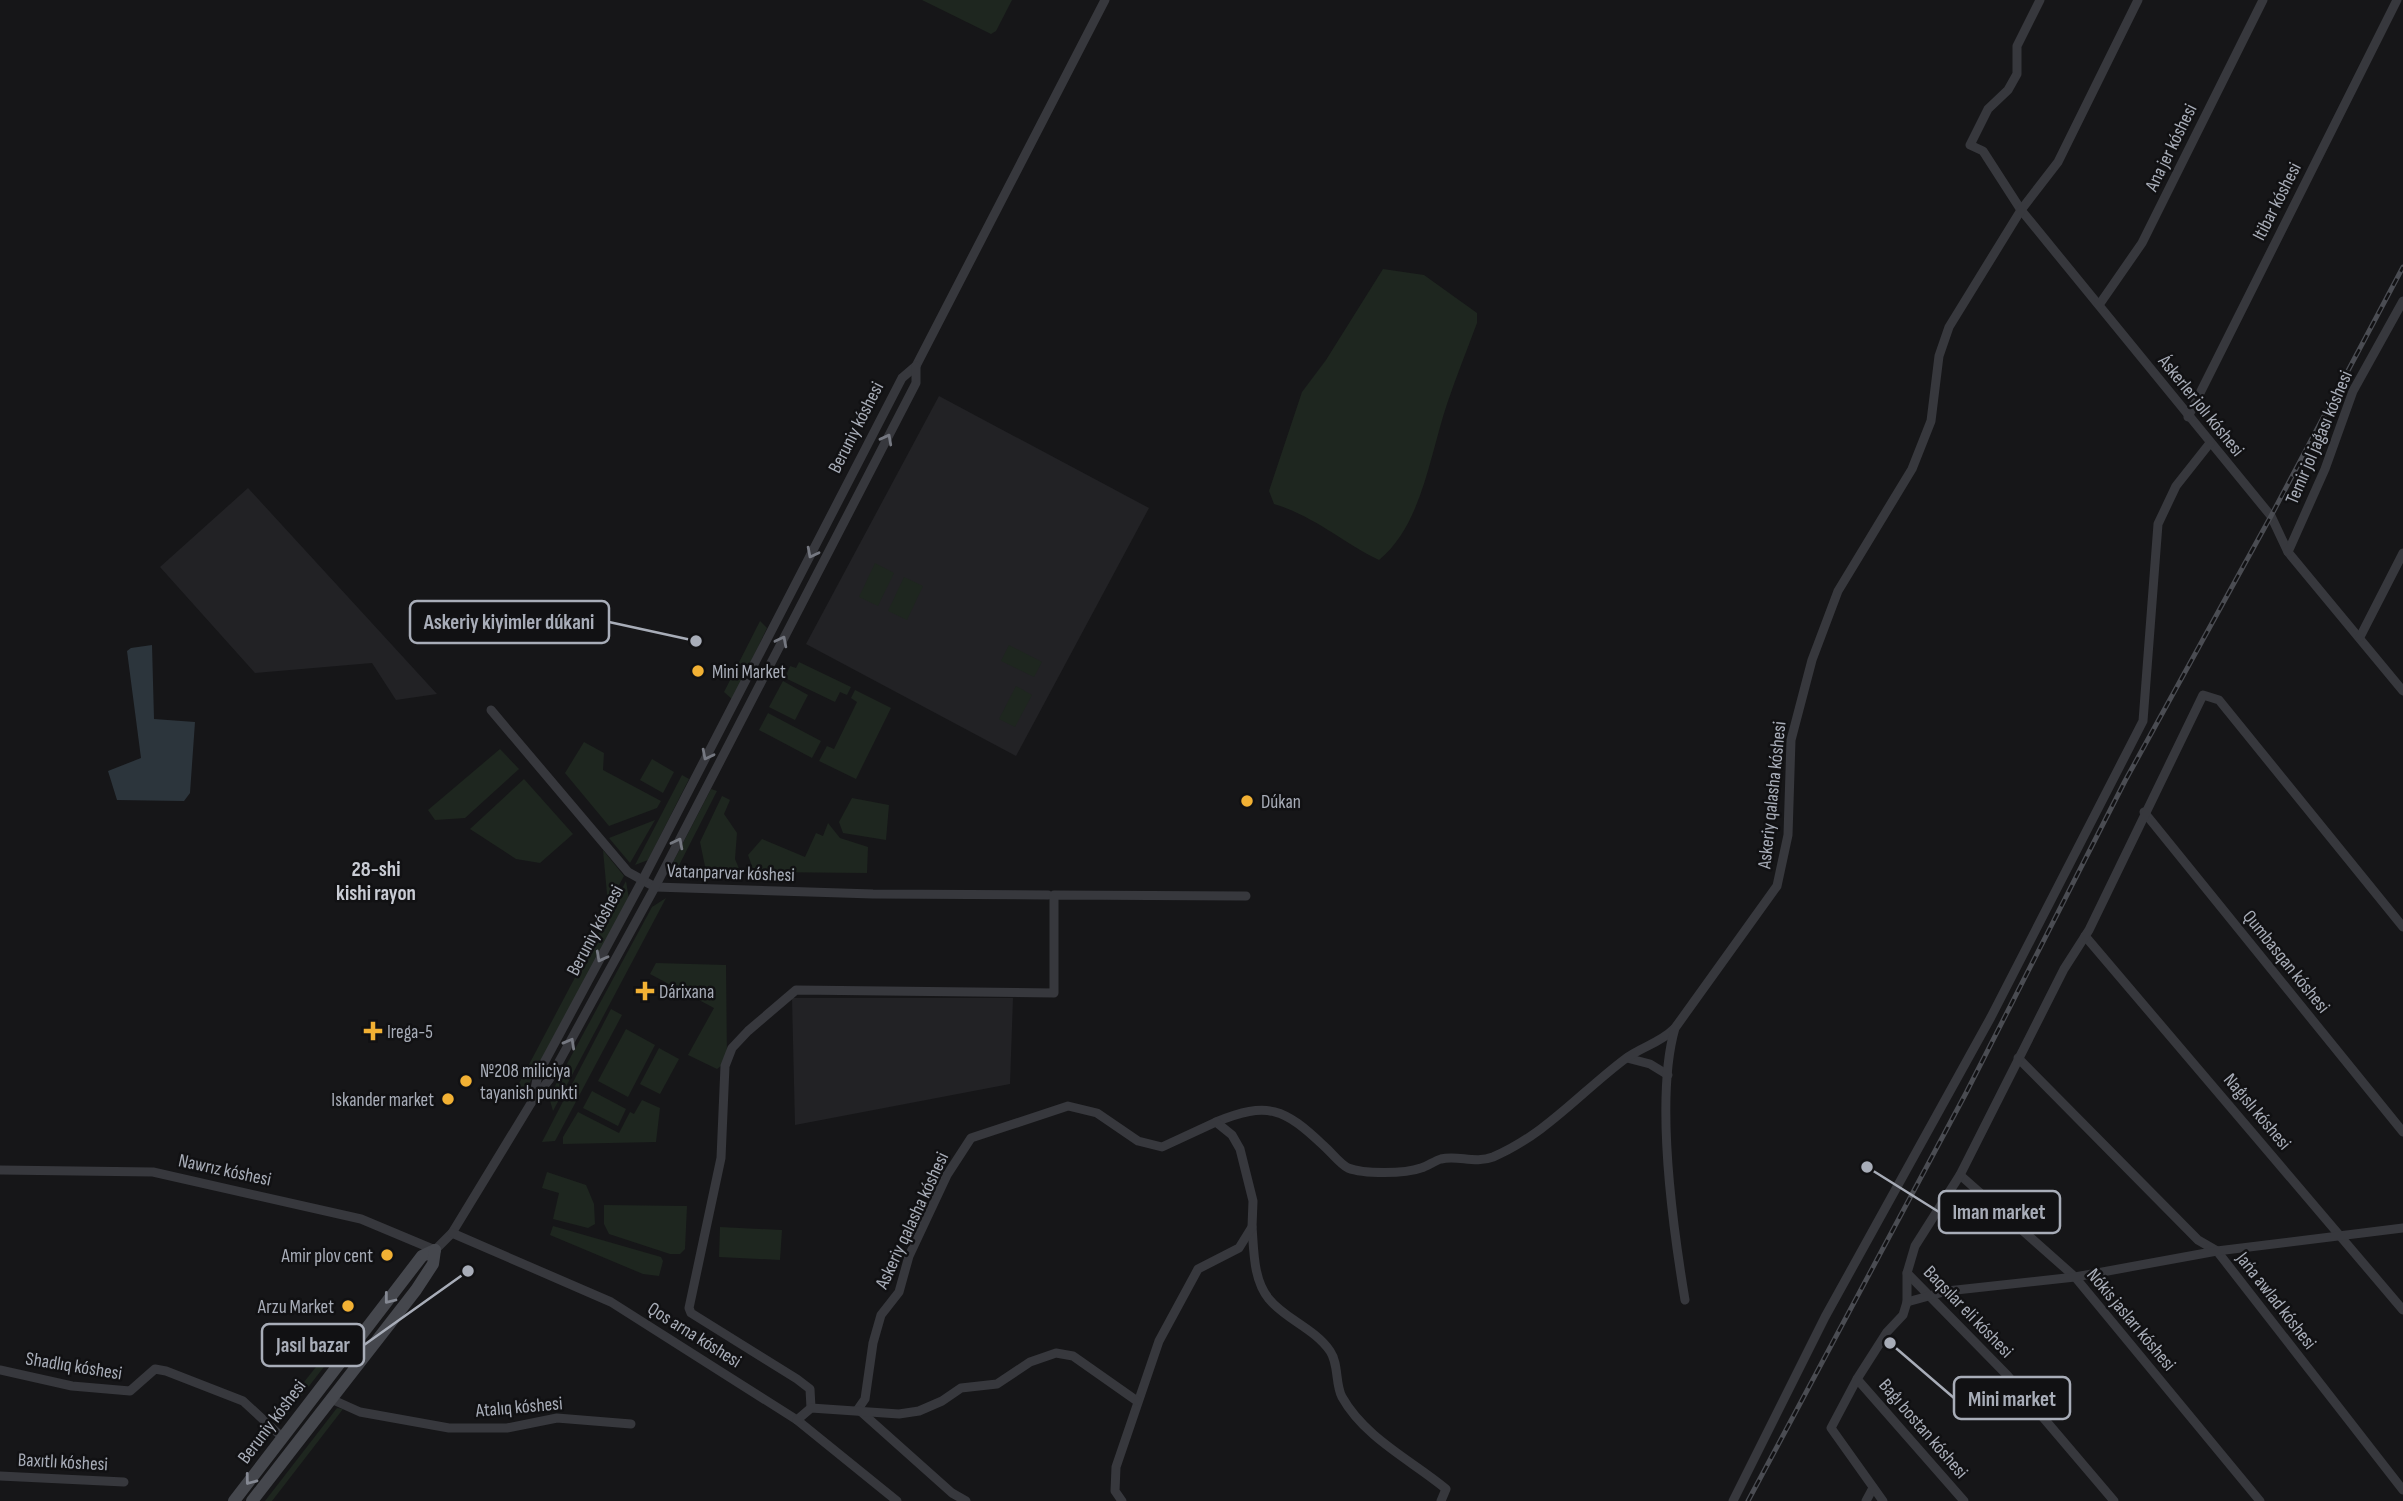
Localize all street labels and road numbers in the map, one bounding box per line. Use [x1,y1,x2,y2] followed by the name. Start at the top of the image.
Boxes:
[2140,100,2202,196] street label: Ana jer kóshesi
[2248,159,2307,245] street label: Itibar kóshesi
[2152,350,2249,461] street label: Áskerler jolı kóshesi
[2281,367,2358,508] street label: Temir jol jaǵası kóshesi
[824,378,889,477] street label: Beruniy kóshesi
[1753,720,1792,871] street label: Askeriy qalasha kóshesi
[667,860,795,887] street label: Vatanparvar kóshesi
[562,881,629,980] street label: Beruniy kóshesi
[2237,906,2334,1018] street label: Qumbasqan kóshesi
[2218,1069,2295,1155] street label: Naǵıslı kóshesi
[176,1149,273,1192] street label: Nawrız kóshesi
[870,1149,954,1294] street label: Askeriy qalasha kóshesi
[2230,1247,2321,1354] street label: Jańa awlad kóshesi
[1918,1261,2018,1363] street label: Baqsılar eli kóshesi
[2081,1264,2180,1376] street label: Nókis jasları kóshesi
[643,1297,745,1373] street label: Qos arna kóshesi
[24,1348,124,1385] street label: Shadlıq kóshesi
[1873,1374,1972,1484] street label: Baǵı bostan kóshesi
[233,1375,311,1468] street label: Beruniy kóshesi
[474,1392,563,1423] street label: Atalıq kóshesi
[17,1449,109,1476] street label: Baxıtlı kóshesi

